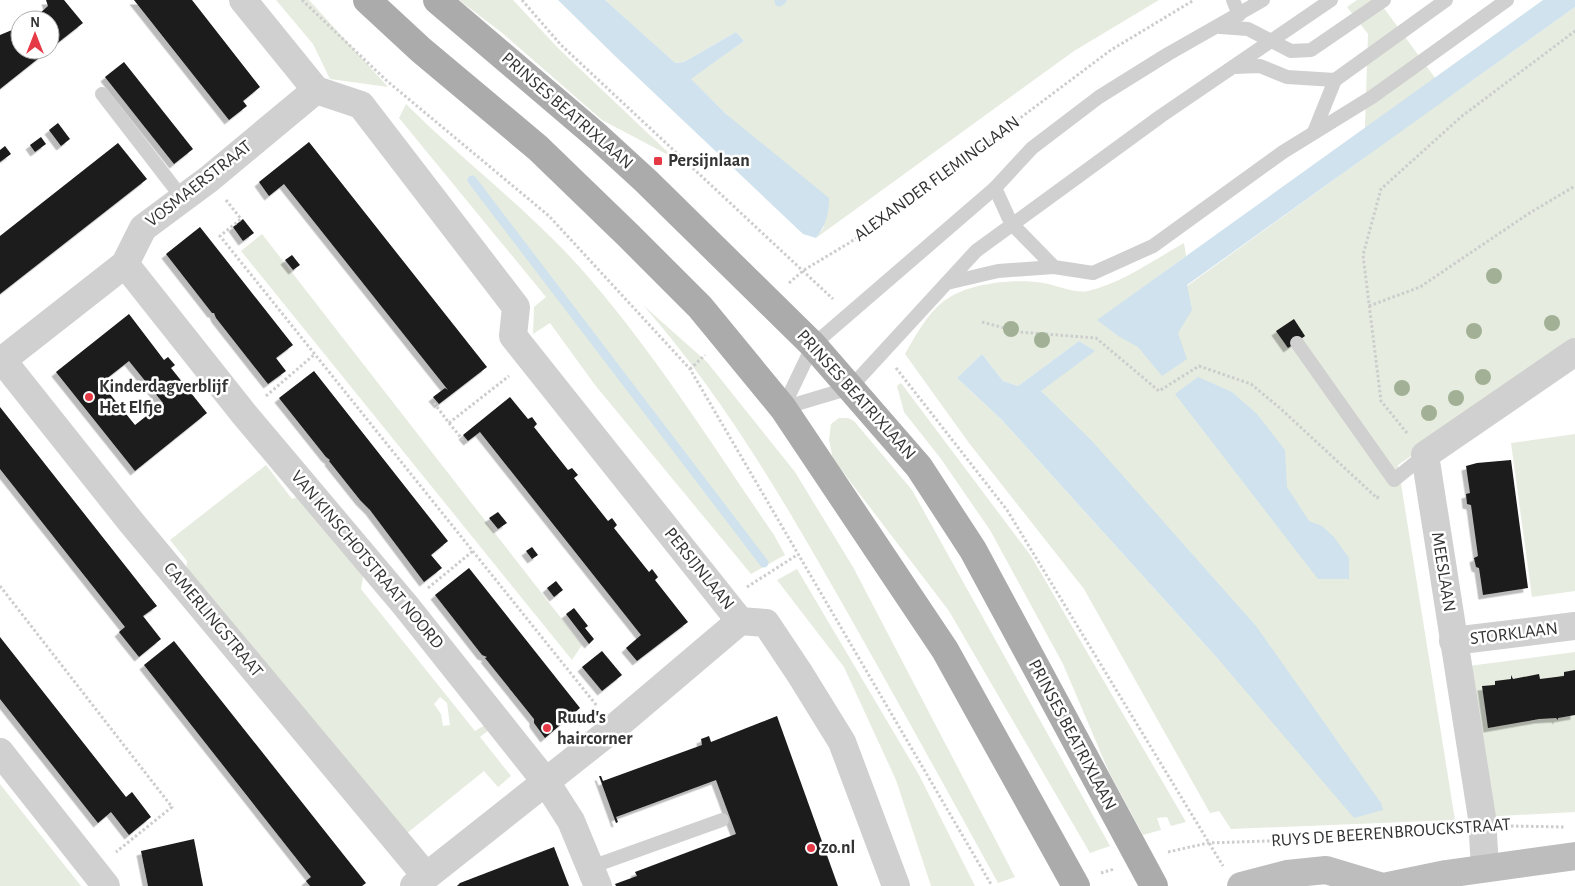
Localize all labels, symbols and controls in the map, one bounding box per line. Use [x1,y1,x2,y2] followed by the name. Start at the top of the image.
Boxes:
[10,10,60,60] north arrow
[30,16,40,30] text: N
[498,49,636,173] street label: PRINSES BEATRIXLAAN
[851,113,1023,245] street label: ALEXANDER FLEMINGLAAN
[143,137,255,231] street label: VOSMAERSTRAAT
[668,152,750,170] place label: Persijnlaan
[652,155,664,167] marker: Persijnlaan
[793,327,919,463] street label: PRINSES BEATRIXLAAN
[99,378,230,417] place label: Kinderdagverblijf Het Elfje
[83,391,95,403] marker: Kinderdagverblijf Het Elfje
[287,467,447,653] street label: VAN KINSCHOTSTRAAT NOORD
[661,525,737,613] street label: PERSIJNLAAN
[1428,531,1458,613] street label: MEESLAAN
[160,559,266,681] street label: CAMERLINGSTRAAT
[1469,620,1559,648] street label: STORKLAAN
[1025,657,1119,813] street label: PRINSES BEATRIXLAAN
[557,709,633,748] place label: Ruud's haircorner
[541,722,553,734] marker: Ruud's haircorner
[1271,816,1512,850] street label: RUYS DE BEERENBROUCKSTRAAT
[821,839,855,857] place label: zo.nl
[805,842,817,854] marker: zo.nl

